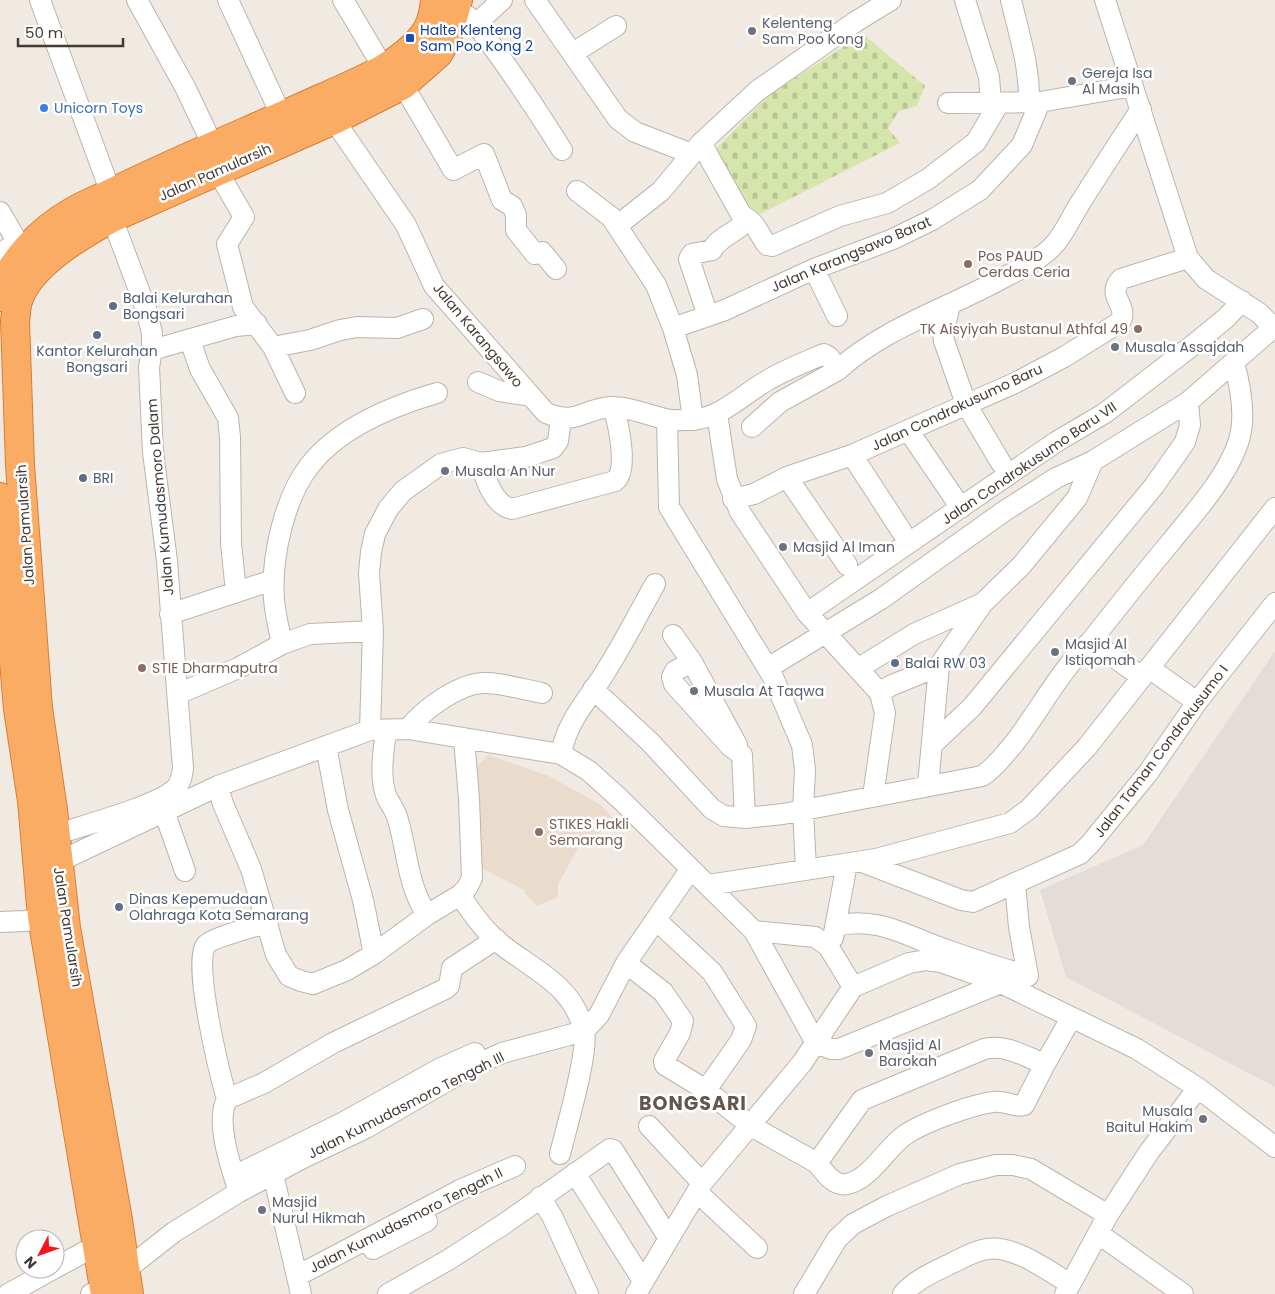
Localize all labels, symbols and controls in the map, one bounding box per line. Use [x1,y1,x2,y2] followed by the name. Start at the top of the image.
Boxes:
[762,13,863,49] place label: Kelenteng Sam Poo Kong
[18,15,122,47] scale bar
[420,20,533,56] place label: Halte Klenteng Sam Poo Kong 2
[25,22,63,43] text: 50 m
[746,25,758,37] marker: Kelenteng Sam Poo Kong
[404,32,416,44] marker: Halte Klenteng Sam Poo Kong 2
[1082,63,1152,99] place label: Gereja Isa Al Masih
[1066,75,1078,87] marker: Gereja Isa Al Masih
[54,98,143,118] place label: Unicorn Toys
[38,102,50,114] marker: Unicorn Toys
[156,138,274,206] street label: Jalan Pamularsih
[768,211,934,297] street label: Jalan Karangsawo Barat
[978,246,1070,282] place label: Pos PAUD Cerdas Ceria
[962,258,974,270] marker: Pos PAUD Cerdas Ceria
[428,279,528,392] street label: Jalan Karangsawo
[123,288,233,324] place label: Balai Kelurahan Bongsari
[107,300,119,312] marker: Balai Kelurahan Bongsari
[920,319,1128,339] place label: TK Aisyiyah Bustanul Athfal 49
[1132,323,1144,335] marker: TK Aisyiyah Bustanul Athfal 49
[91,329,103,341] marker: Kantor Kelurahan Bongsari
[1125,337,1244,357] place label: Musala Assajdah
[36,341,158,377] place label: Kantor Kelurahan Bongsari
[1109,341,1121,353] marker: Musala Assajdah
[868,358,1046,456] street label: Jalan Condrokusumo Baru
[938,397,1120,529] street label: Jalan Condrokusumo Baru VII
[141,398,179,596] street label: Jalan Kumudasmoro Dalam
[455,461,556,481] place label: Musala An Nur
[11,464,39,586] street label: Jalan Pamularsih
[439,465,451,477] marker: Musala An Nur
[93,468,114,488] place label: BRI
[77,472,89,484] marker: BRI
[793,537,895,557] place label: Masjid Al Iman
[777,541,789,553] marker: Masjid Al Iman
[1065,634,1136,670] place label: Masjid Al Istiqomah
[1049,646,1061,658] marker: Masjid Al Istiqomah
[905,653,986,673] place label: Balai RW 03
[889,657,901,669] marker: Balai RW 03
[152,658,278,678] place label: STIE Dharmaputra
[1089,661,1233,841] street label: Jalan Taman Condrokusumo I
[136,662,148,674] marker: STIE Dharmaputra
[704,681,824,701] place label: Musala At Taqwa
[688,685,700,697] marker: Musala At Taqwa
[549,814,629,850] place label: STIKES Hakli Semarang
[533,826,545,838] marker: STIKES Hakli Semarang
[49,866,87,988] street label: Jalan Pamularsih
[129,889,309,925] place label: Dinas Kepemudaan Olahraga Kota Semarang
[113,901,125,913] marker: Dinas Kepemudaan Olahraga Kota Semarang
[879,1035,941,1071] place label: Masjid Al Barokah
[304,1047,508,1163] street label: Jalan Kumudasmoro Tengah III
[863,1047,875,1059] marker: Masjid Al Barokah
[639,1090,747,1117] district label: BONGSARI
[1106,1101,1193,1137] place label: Musala Baitul Hakim
[1197,1113,1209,1125] marker: Musala Baitul Hakim
[306,1162,506,1278] street label: Jalan Kumudasmoro Tengah II
[272,1192,365,1228] place label: Masjid Nurul Hikmah
[256,1204,268,1216] marker: Masjid Nurul Hikmah
[15,1229,65,1279] north arrow
[19,1252,41,1273] text: N

